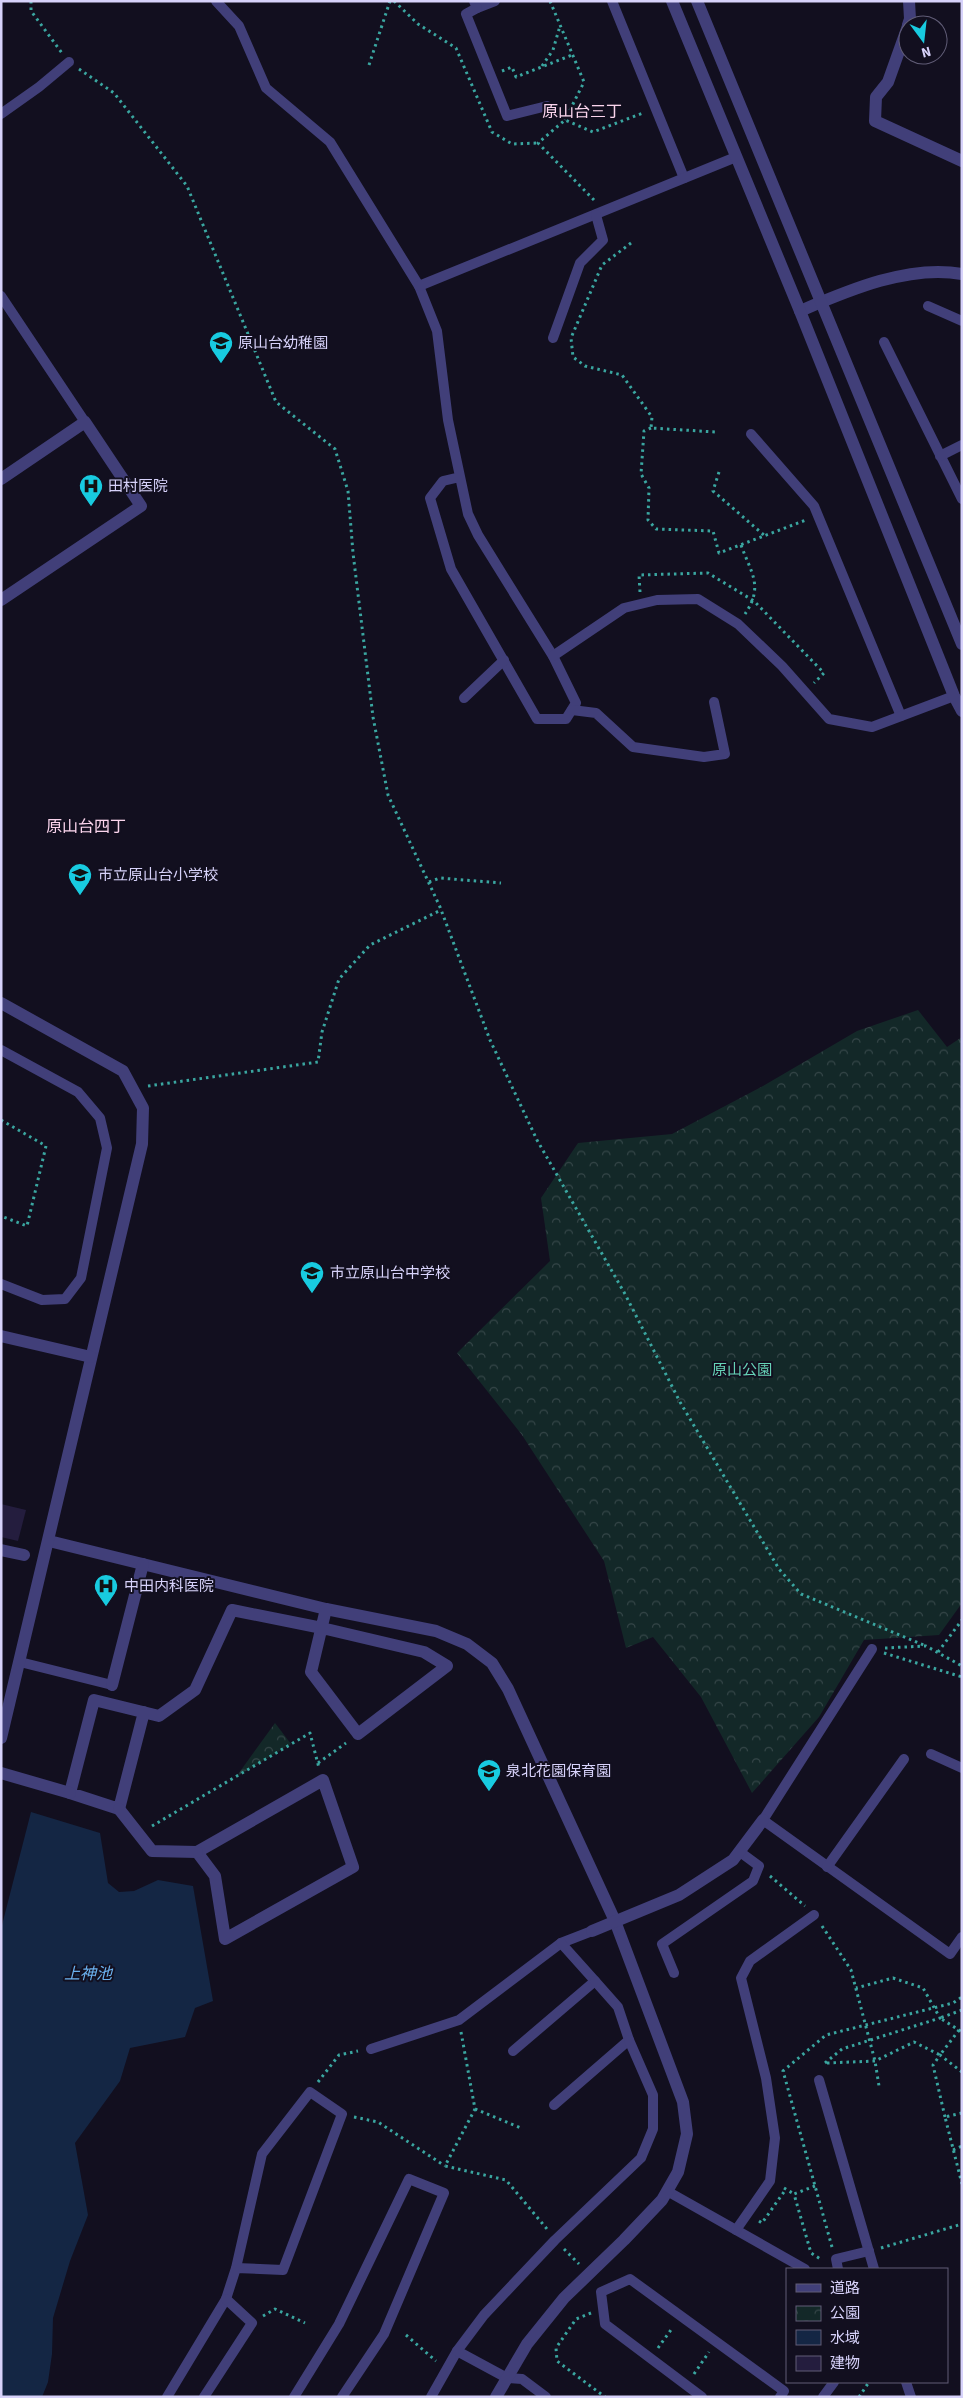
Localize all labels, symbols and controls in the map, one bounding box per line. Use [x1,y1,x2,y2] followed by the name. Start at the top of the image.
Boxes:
[898,15,948,65] north arrow
[919,41,933,62] text: N
[542,101,622,123] district label: 原山台三丁
[208,330,234,364] school or university icon: 原山台幼稚園
[238,333,328,354] place label: 原山台幼稚園
[78,473,104,507] hospital icon: 田村医院
[108,476,168,497] place label: 田村医院
[46,816,126,838] district label: 原山台四丁
[67,862,93,896] school or university icon: 市立原山台小学校
[98,865,218,886] place label: 市立原山台小学校
[299,1260,325,1294] school or university icon: 市立原山台中学校
[330,1263,450,1284] place label: 市立原山台中学校
[712,1360,772,1381] park label: 原山公園
[93,1573,119,1607] hospital icon: 中田内科医院
[124,1576,214,1597] place label: 中田内科医院
[476,1758,502,1792] school or university icon: 泉北花園保育園
[506,1761,611,1782] place label: 泉北花園保育園
[64,1963,114,1985] water label: 上神池
[786,2268,948,2383] legend
[830,2278,860,2299] text: 道路
[830,2303,860,2324] text: 公園
[830,2328,860,2349] text: 水域
[830,2353,860,2374] text: 建物

